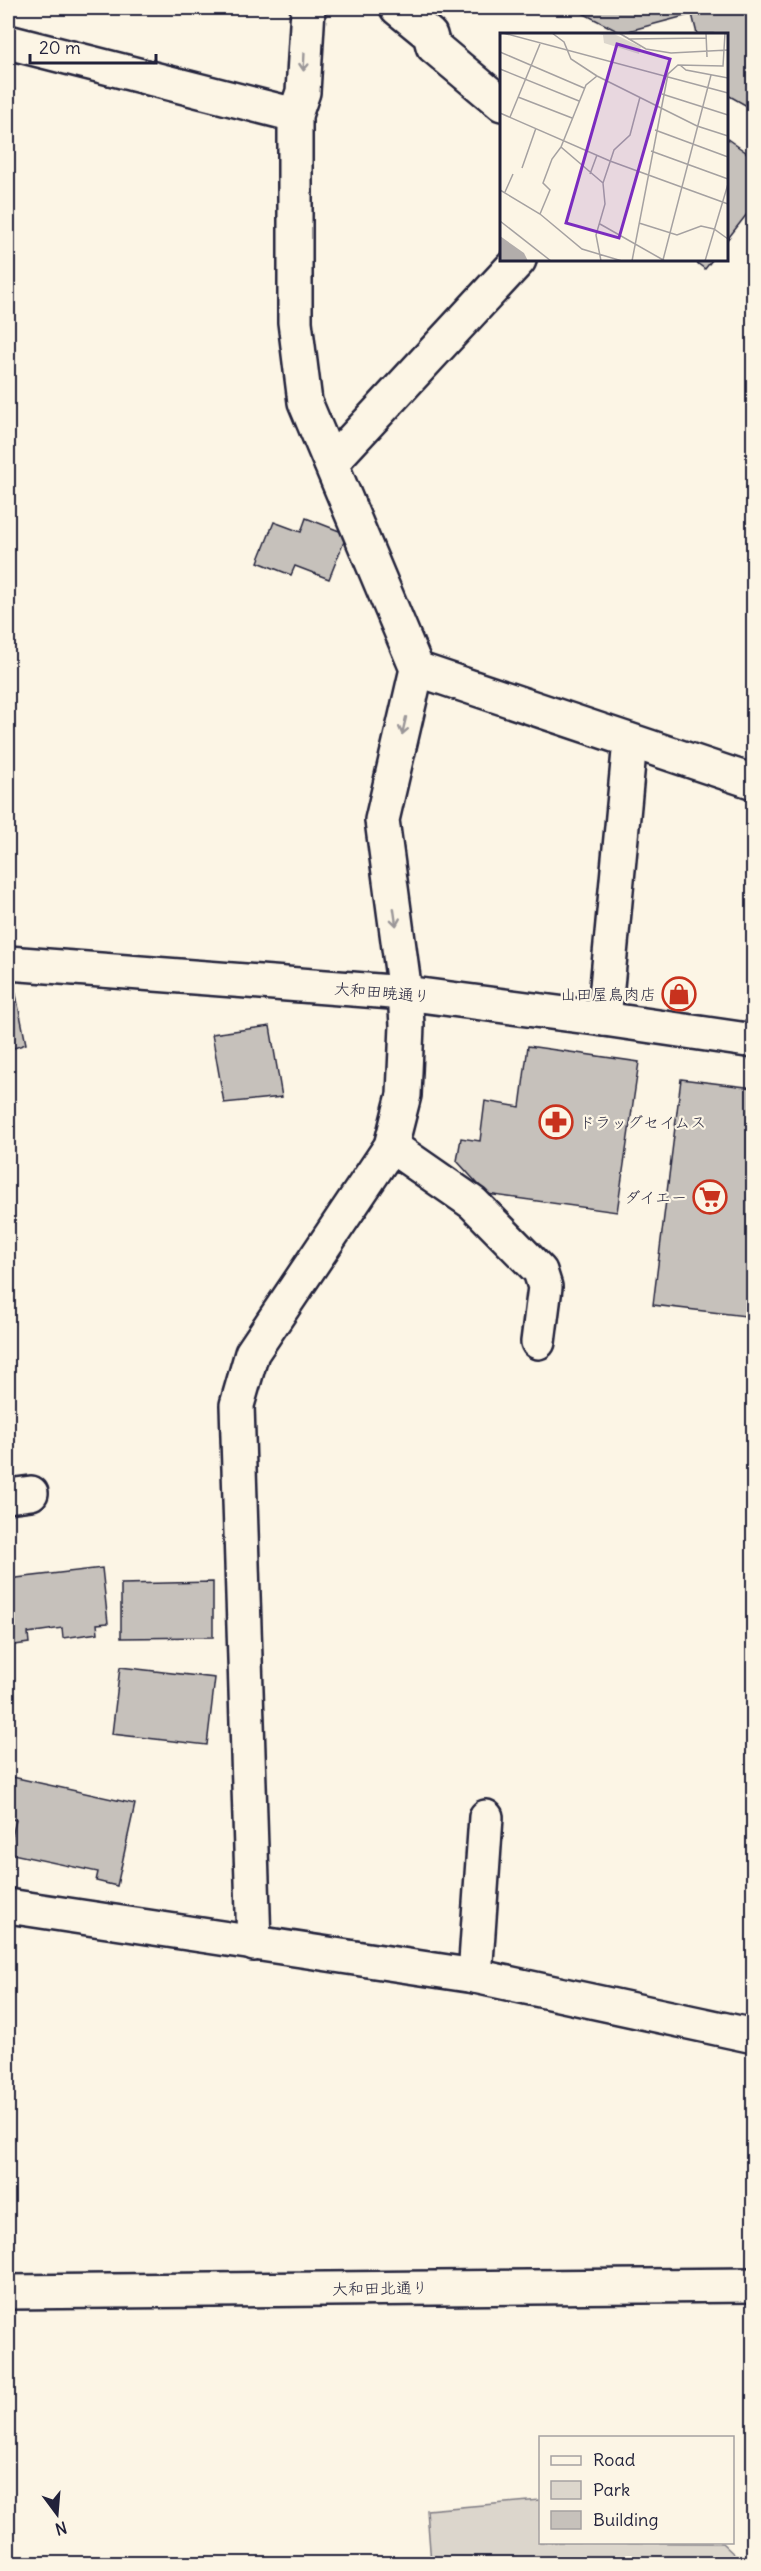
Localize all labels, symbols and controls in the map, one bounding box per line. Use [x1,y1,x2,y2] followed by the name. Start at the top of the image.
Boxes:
[30,27,156,65] scale bar
[500,33,728,261] inset map
[39,36,81,59] text: 20 m
[299,51,310,71] one-way arrow
[398,715,409,735] one-way arrow
[390,907,401,927] one-way arrow
[661,976,697,1012] shop icon: 山田屋鳥肉店
[333,978,431,1006] street label: 大和田暁通り
[560,984,656,1004] place label: 山田屋鳥肉店
[538,1104,574,1140] pharmacy icon: ドラッグセイムス
[579,1112,706,1132] place label: ドラッグセイムス
[692,1179,728,1215] supermarket icon: ダイエー
[625,1187,687,1207] place label: ダイエー
[332,2277,428,2299] street label: 大和田北通り
[539,2436,734,2544] legend
[593,2448,636,2471] text: Road
[593,2478,630,2501] text: Park
[27,2484,87,2544] north arrow
[593,2508,658,2531] text: Building
[53,2517,69,2540] text: N

